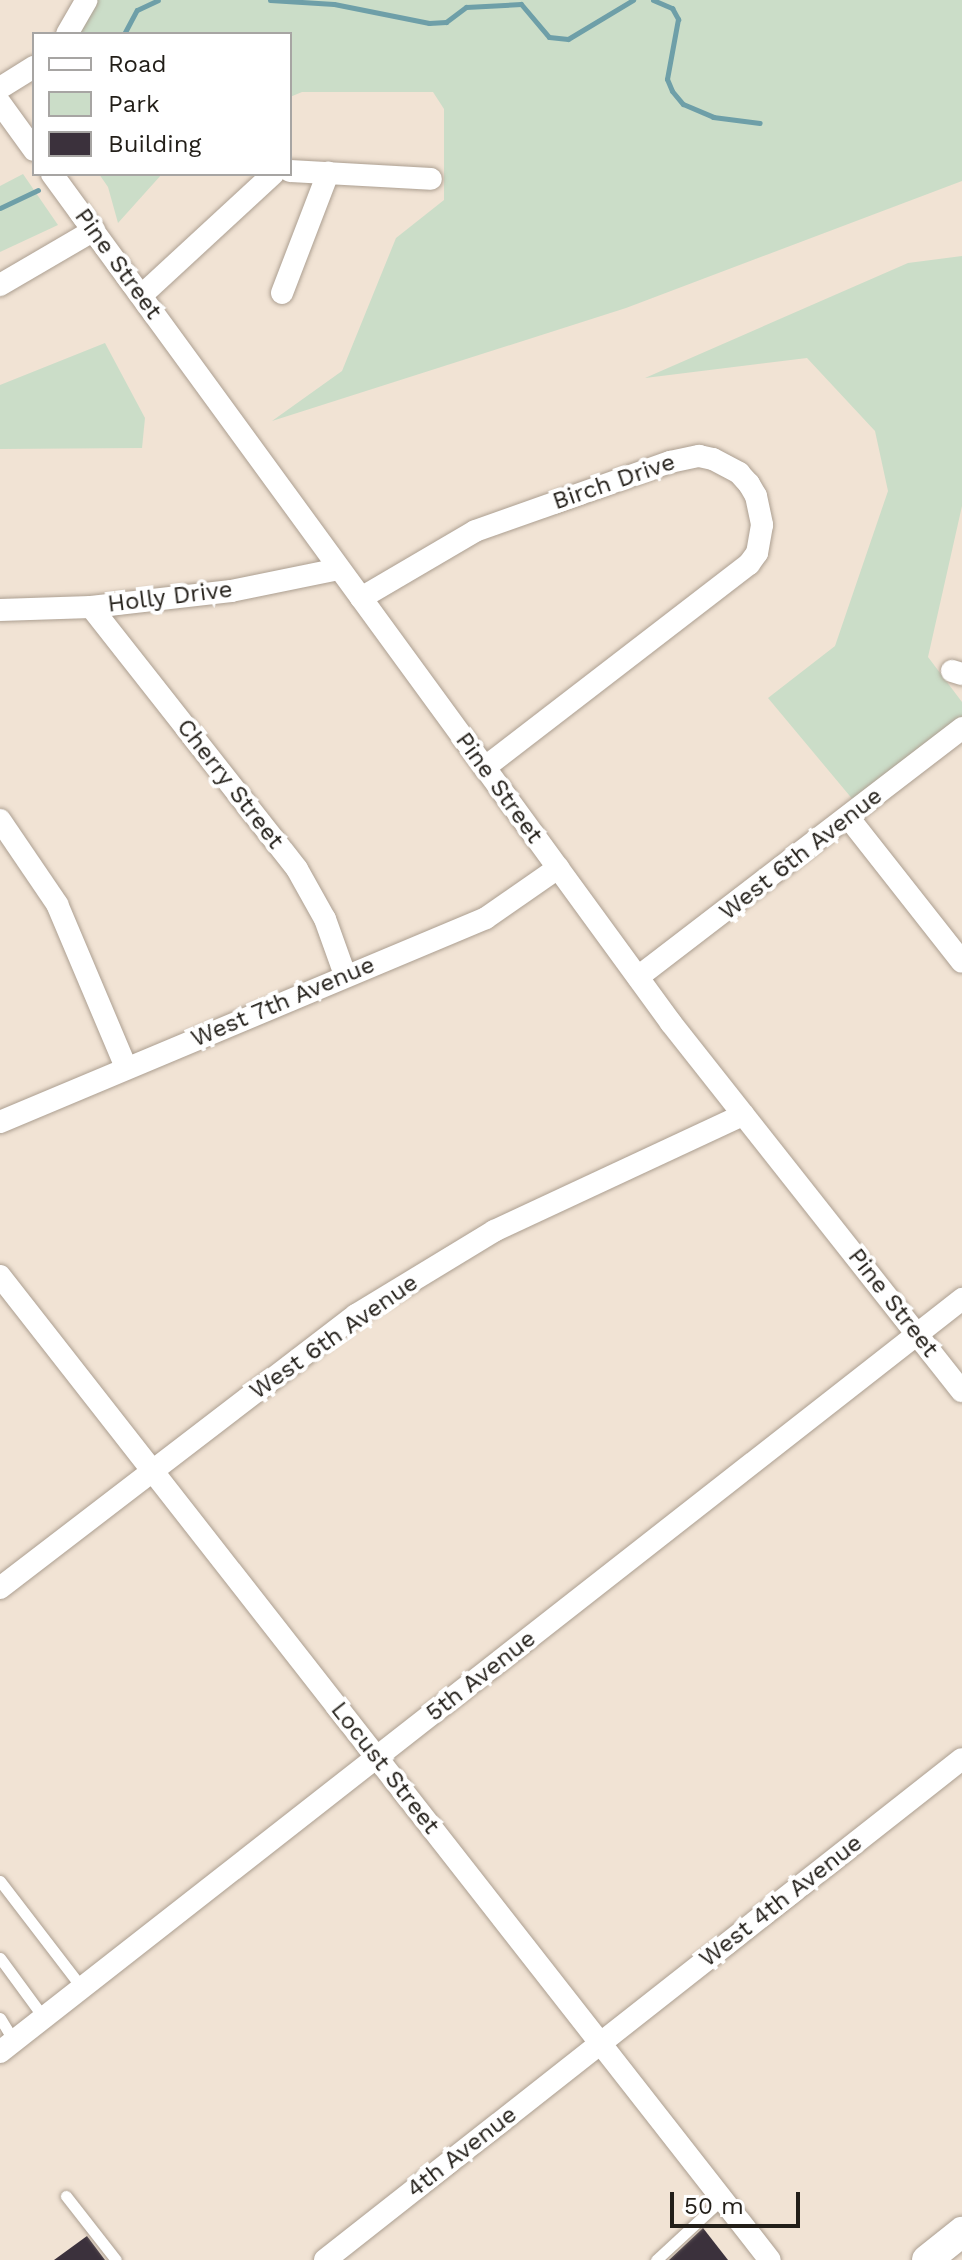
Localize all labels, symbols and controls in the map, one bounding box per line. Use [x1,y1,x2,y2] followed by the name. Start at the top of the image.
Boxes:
[32,32,292,176] legend
[108,50,167,78] text: Road
[108,90,160,118] text: Park
[108,130,201,158] text: Building
[68,203,168,325] street label: Pine Street
[549,448,679,516] street label: Birch Drive
[106,575,234,619] street label: Holly Drive
[170,713,290,855] street label: Cherry Street
[449,727,549,849] street label: Pine Street
[714,781,888,927] street label: West 6th Avenue
[186,950,380,1054] street label: West 7th Avenue
[842,1243,944,1363] street label: Pine Street
[244,1268,424,1406] street label: West 6th Avenue
[420,1624,542,1728] street label: 5th Avenue
[324,1696,446,1840] street label: Locust Street
[693,1828,869,1974] street label: West 4th Avenue
[401,2100,523,2204] street label: 4th Avenue
[674,2176,804,2226] scale bar
[684,2192,744,2220] text: 50 m

